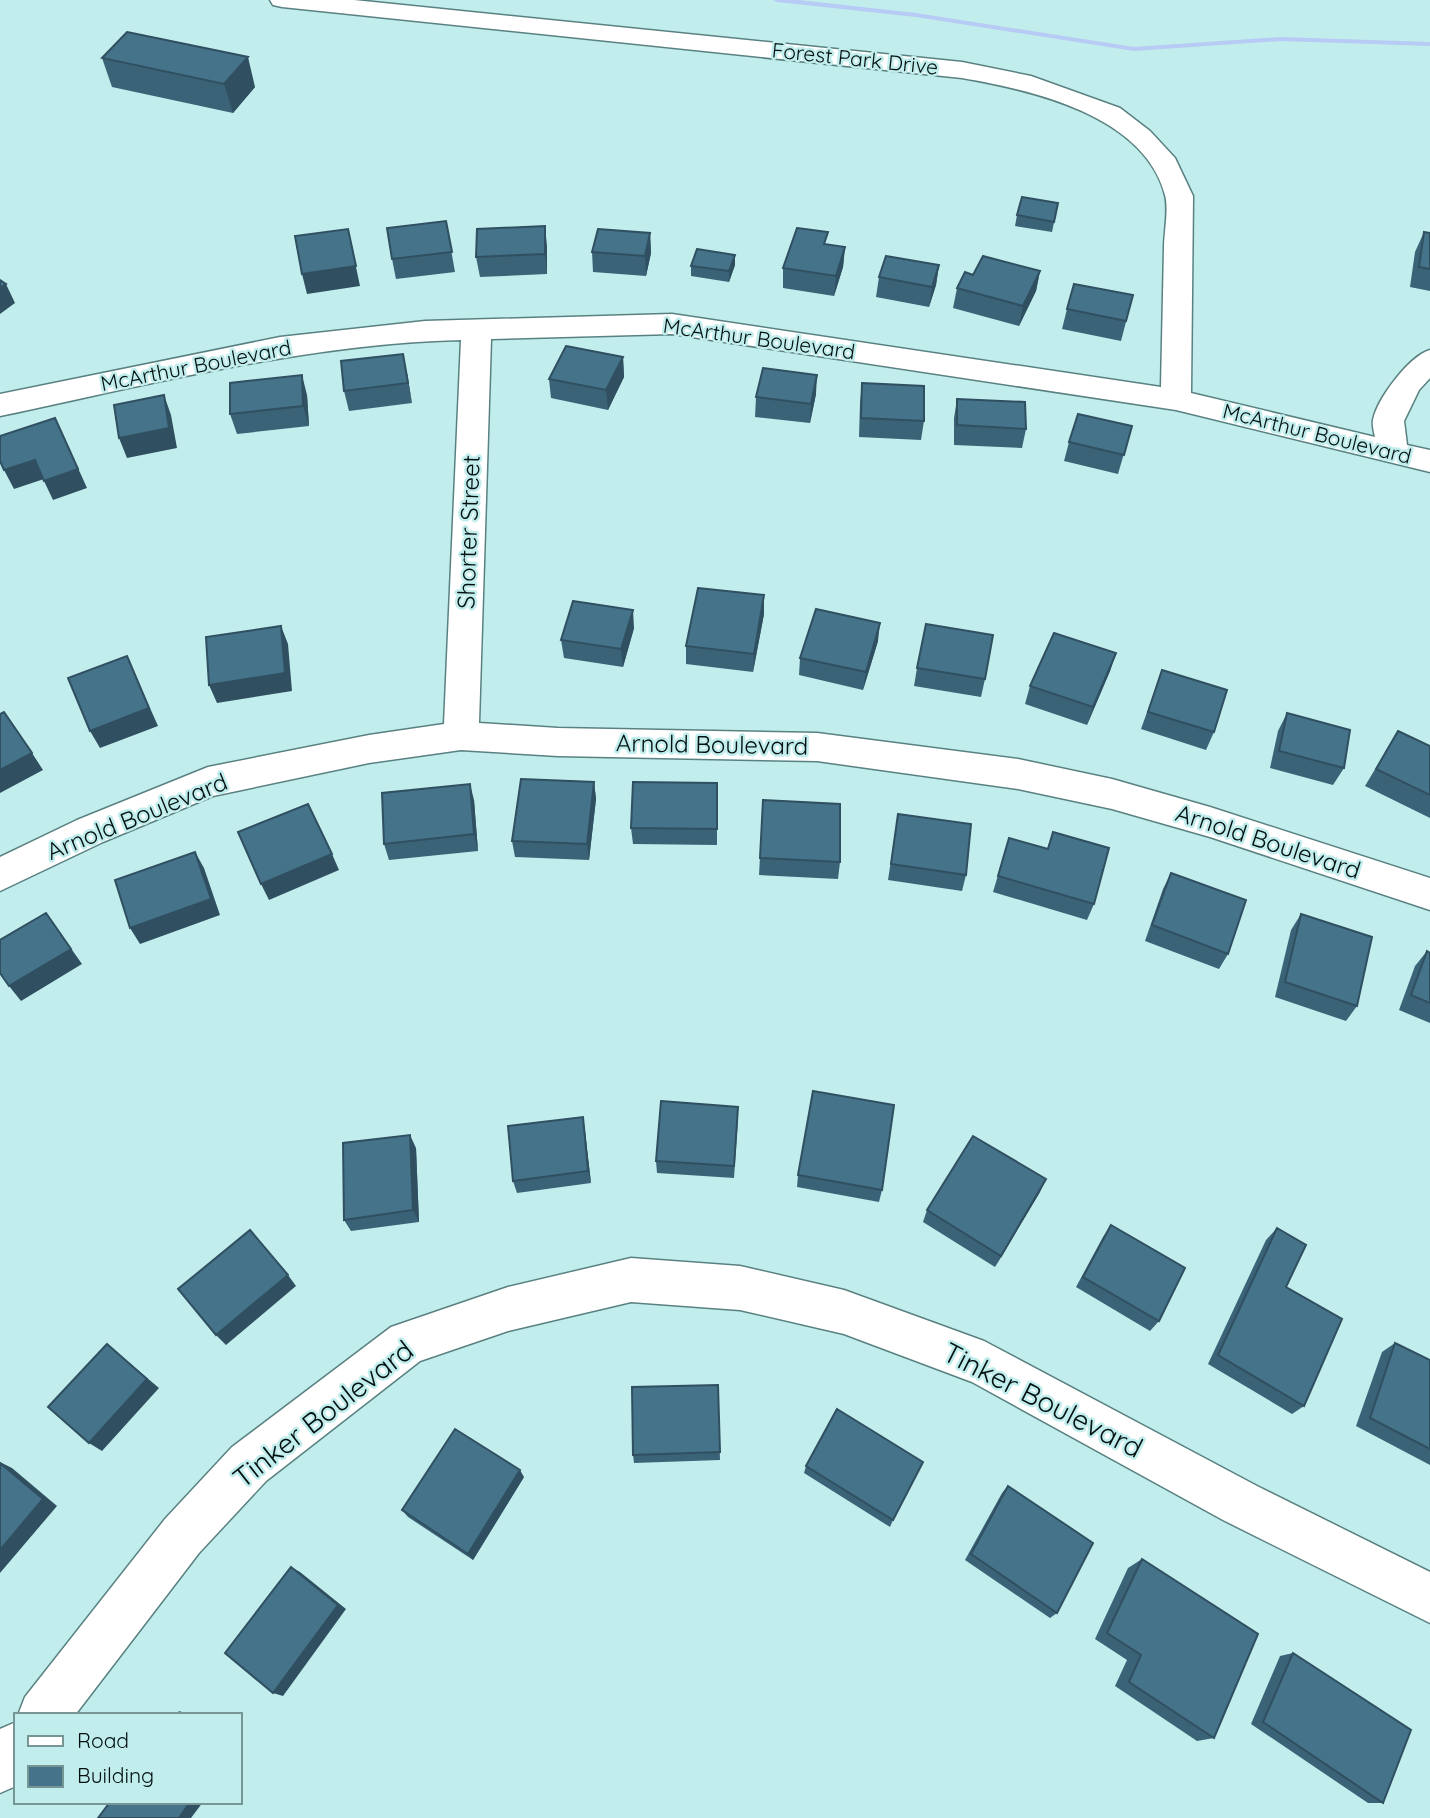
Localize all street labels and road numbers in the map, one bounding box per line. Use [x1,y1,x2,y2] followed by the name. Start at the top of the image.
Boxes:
[771,36,940,80] street label: Forest Park Drive
[661,312,857,364] street label: McArthur Boulevard
[98,334,293,396] street label: McArthur Boulevard
[1220,397,1414,469] street label: McArthur Boulevard
[450,455,486,609] street label: Shorter Street
[616,727,808,761] street label: Arnold Boulevard
[42,766,231,866] street label: Arnold Boulevard
[1172,797,1364,885] street label: Arnold Boulevard
[225,1332,420,1495] street label: Tinker Boulevard
[938,1334,1149,1465] street label: Tinker Boulevard

